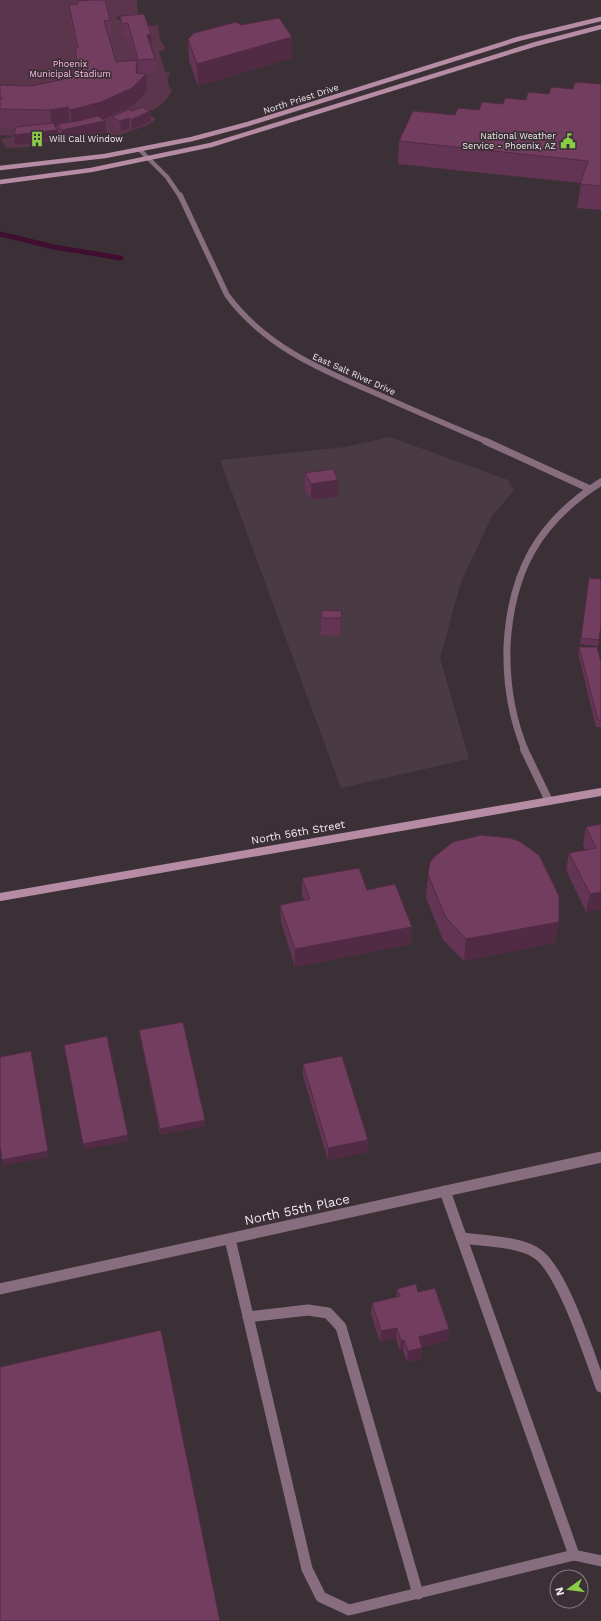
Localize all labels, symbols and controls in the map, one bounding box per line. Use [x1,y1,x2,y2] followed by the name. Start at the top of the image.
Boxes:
[29,59,111,79] park label: Phoenix Municipal Stadium
[262,82,340,116] street label: North Priest Drive
[28,130,46,148] building icon: Will Call Window
[462,131,556,151] place label: National Weather Service - Phoenix, AZ
[559,132,577,150] public building icon: National Weather Service - Phoenix, AZ
[49,134,123,144] place label: Will Call Window
[311,351,397,397] street label: East Salt River Drive
[250,818,347,847] street label: North 56th Street
[243,1191,351,1228] street label: North 55th Place
[549,1569,589,1609] north arrow
[552,1586,567,1597] text: N

